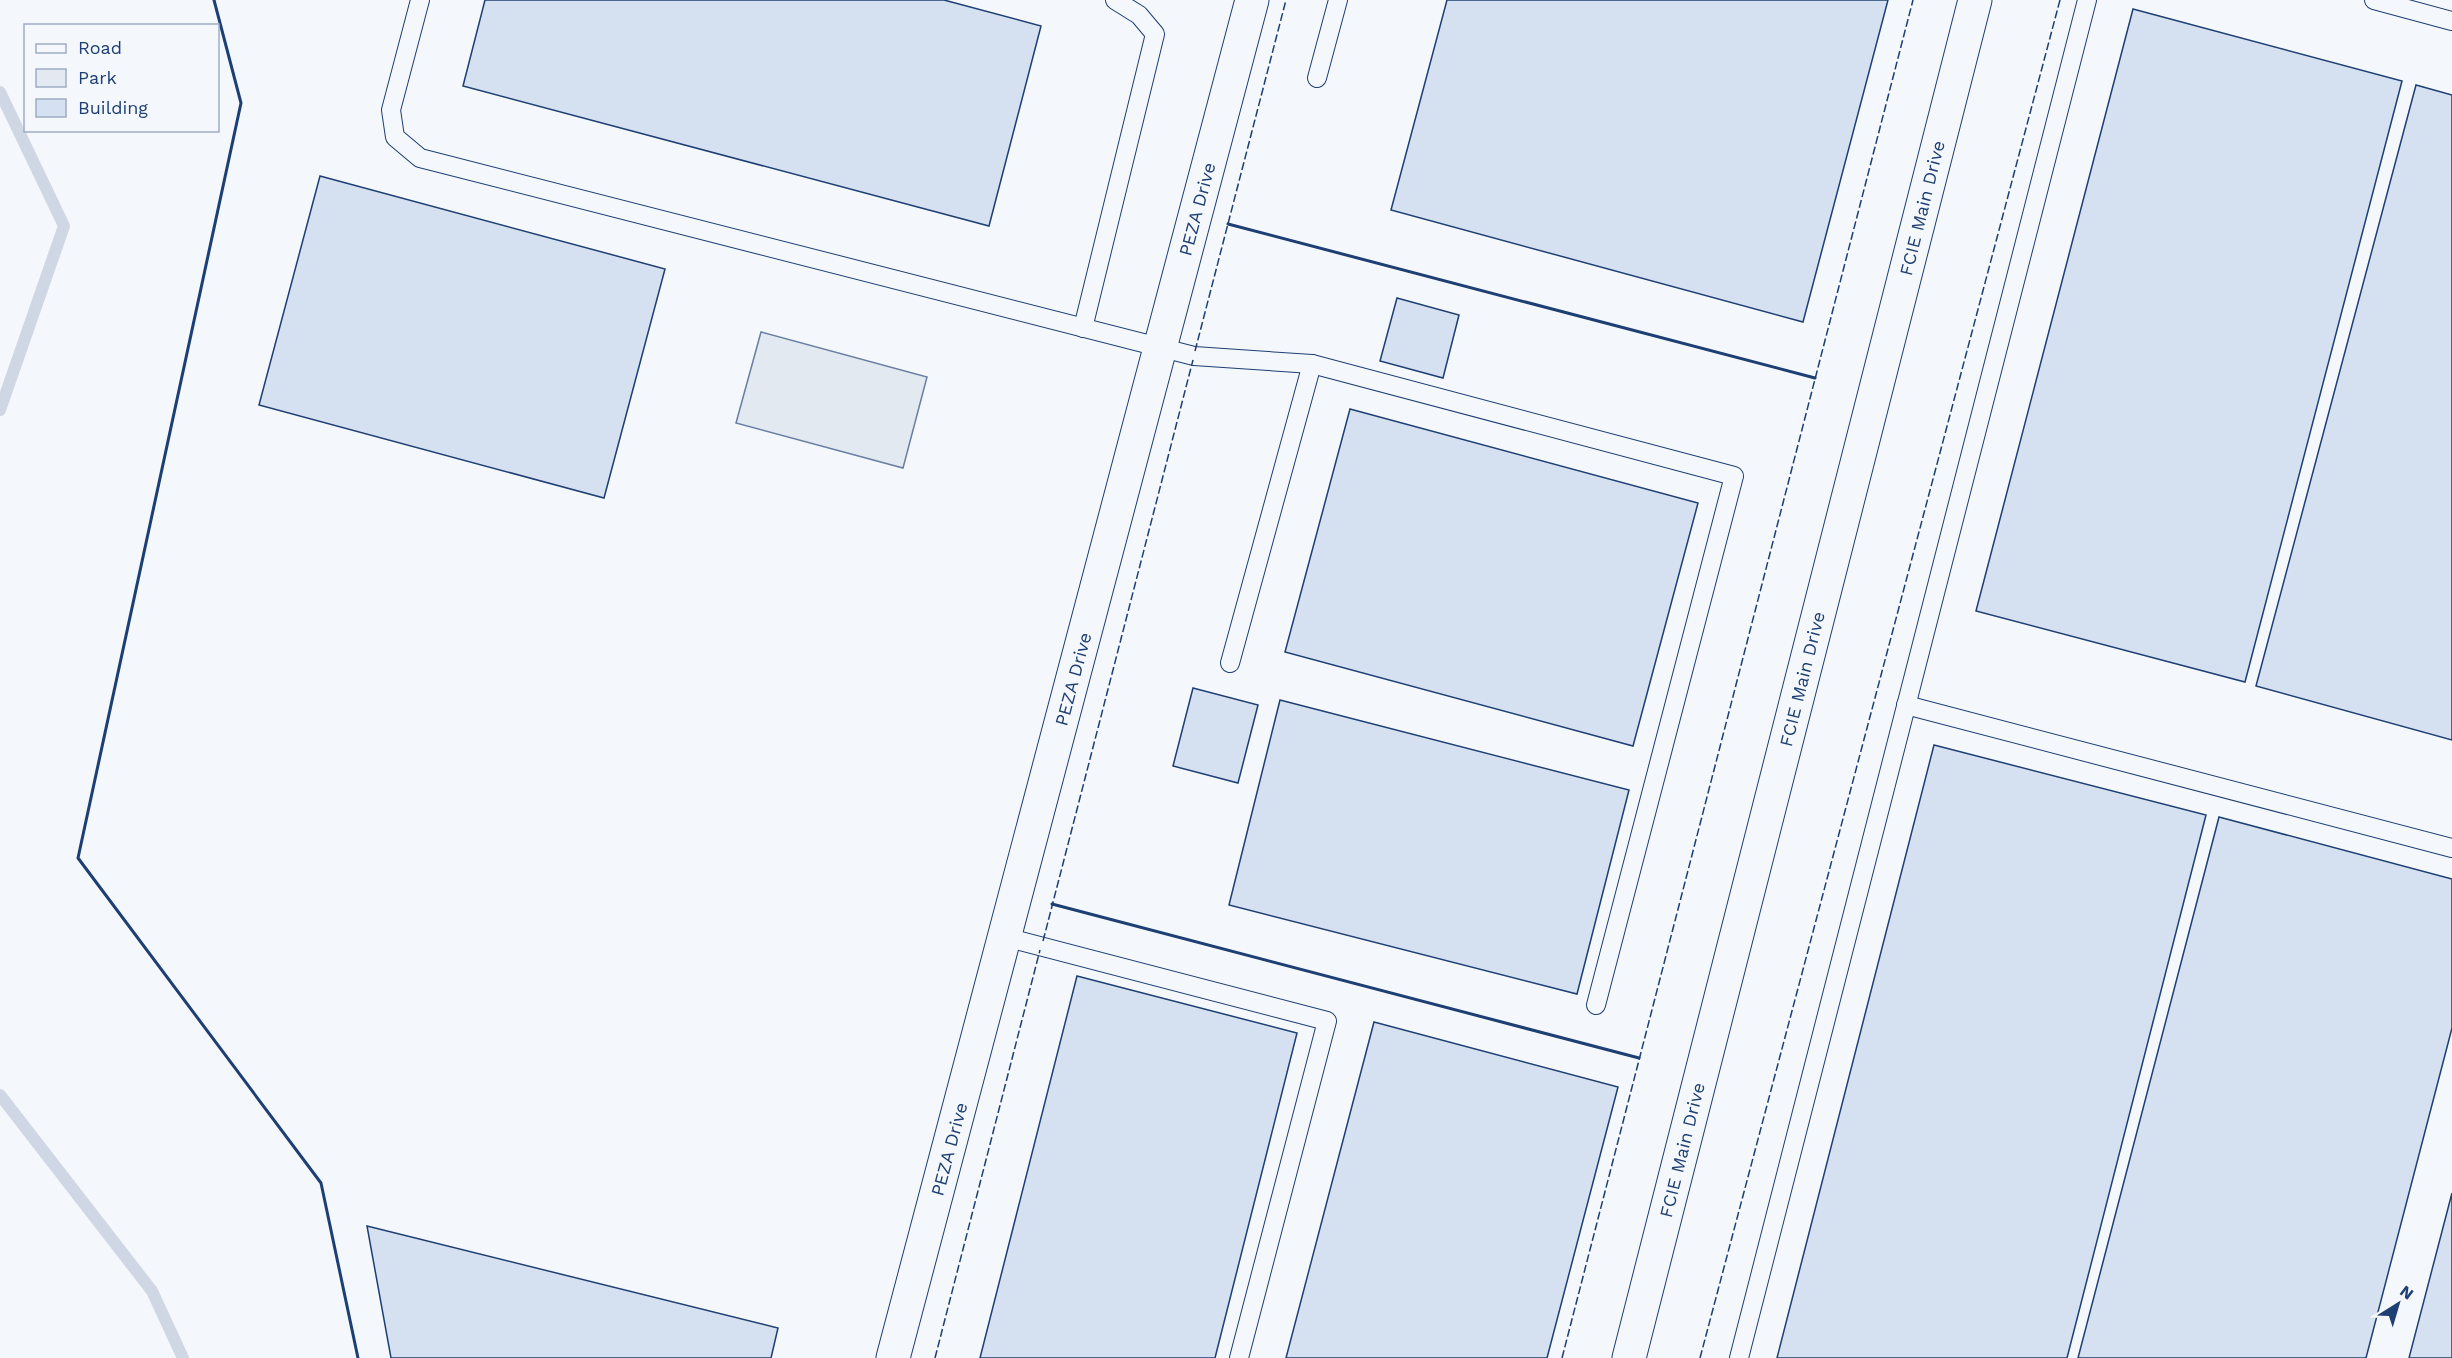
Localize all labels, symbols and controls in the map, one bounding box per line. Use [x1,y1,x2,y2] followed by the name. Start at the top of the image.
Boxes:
[24,24,219,132] legend
[78,37,122,58] text: Road
[78,67,117,88] text: Park
[78,97,148,118] text: Building
[1895,138,1949,278] street label: FCIE Main Drive
[1174,160,1220,258] street label: PEZA Drive
[1775,609,1829,749] street label: FCIE Main Drive
[1050,630,1096,728] street label: PEZA Drive
[1655,1080,1709,1220] street label: FCIE Main Drive
[926,1100,972,1198] street label: PEZA Drive
[2368,1274,2428,1334] north arrow
[2396,1281,2417,1304] text: N

